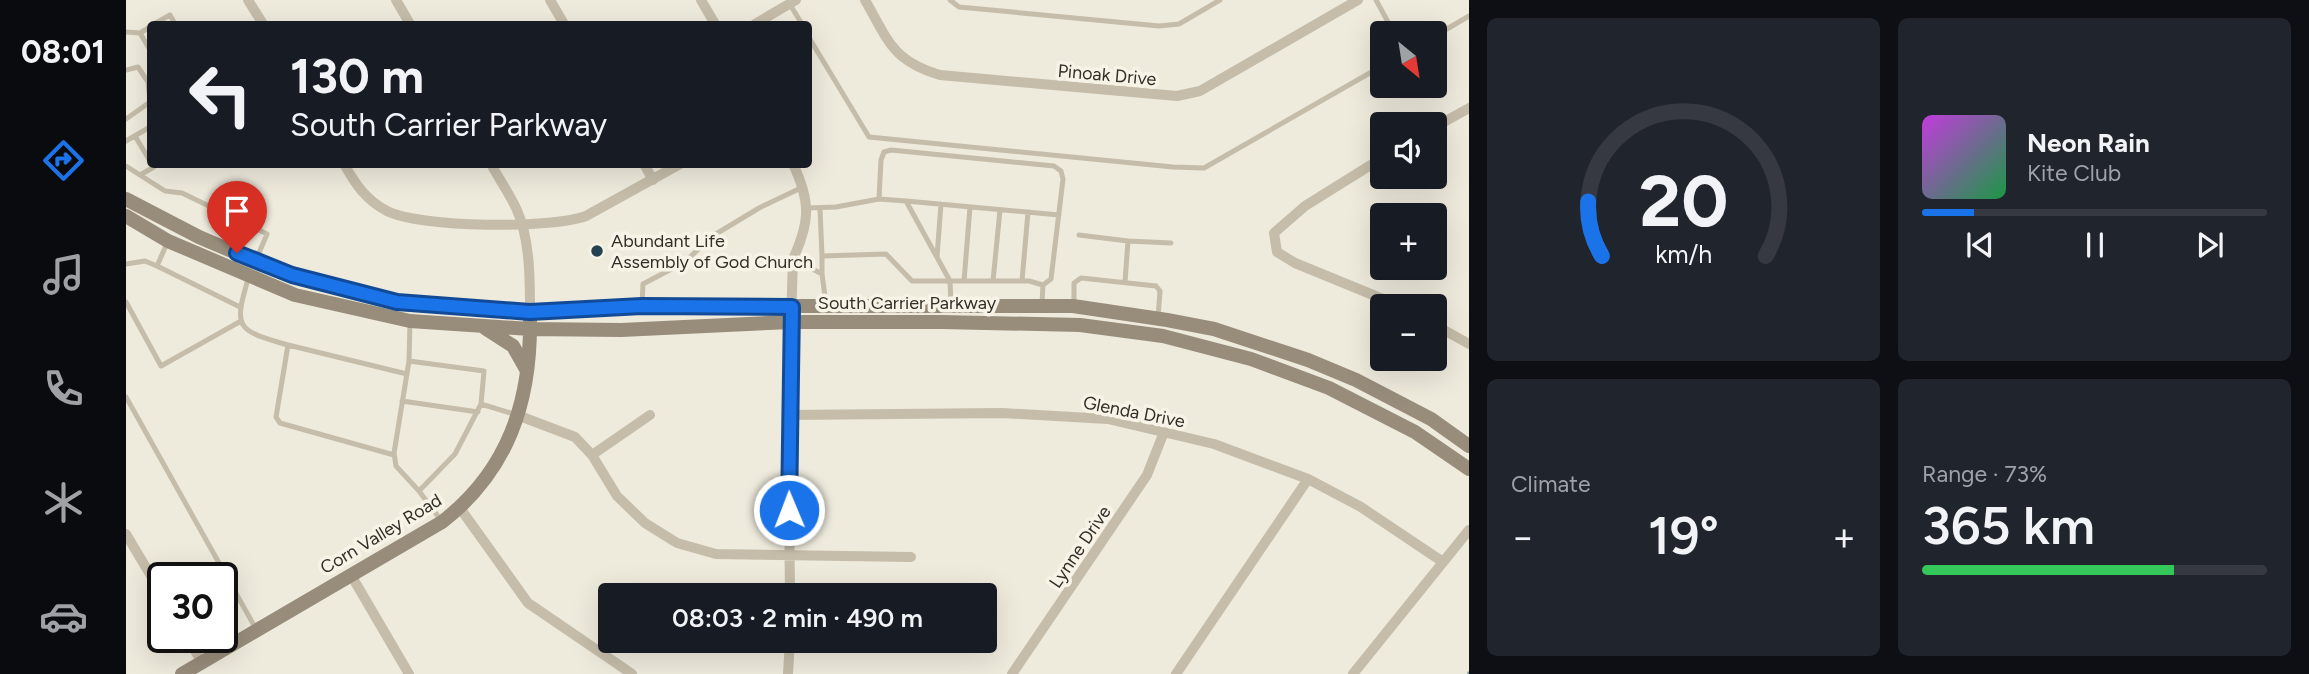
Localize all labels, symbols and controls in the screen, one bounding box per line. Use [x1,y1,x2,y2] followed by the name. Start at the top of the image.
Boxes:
[1370,21,1447,98] north arrow
[1370,21,1447,371] map controls
[21,33,105,71] text: 08:01
[290,46,424,105] text: 130 m
[175,49,266,140] icon: left
[1057,60,1157,90] street label: Pinoak Drive
[290,106,607,144] text: South Carrier Parkway
[1370,112,1447,189] button: sound
[2027,127,2150,159] text: Neon Rain
[39,136,88,185] icon: directions
[1639,157,1728,244] text: 20
[2027,159,2121,187] text: Kite Club
[207,181,267,253] pin
[218,192,256,230] icon: arrive
[1370,203,1447,280] button: +
[1961,226,1999,264] icon: previous
[2076,226,2114,264] icon: pause
[2191,226,2229,264] icon: next
[611,230,813,273] place label: Abundant Life Assembly of God Church
[1655,239,1712,269] text: km/h
[589,243,605,259] marker: Abundant Life Assembly of God Church
[39,250,88,299] icon: music
[818,292,997,314] street label: South Carrier Parkway
[1370,294,1447,371] button: −
[39,364,88,413] icon: phone
[1081,391,1187,433] street label: Glenda Drive
[1922,460,2047,488] text: Range · 73%
[1511,470,1590,498] text: Climate
[752,473,826,547] position arrow
[39,478,88,527] icon: climate
[316,489,446,579] street label: Corn Valley Road
[1922,495,2095,557] text: 365 km
[1044,501,1116,592] street label: Lynne Drive
[1648,505,1719,567] text: 19°
[1511,514,1535,560] text: −
[1832,514,1856,560] text: +
[147,562,238,653] speed limit sign: 30
[39,592,88,641] icon: car
[672,602,923,634] text: 08:03 · 2 min · 490 m

